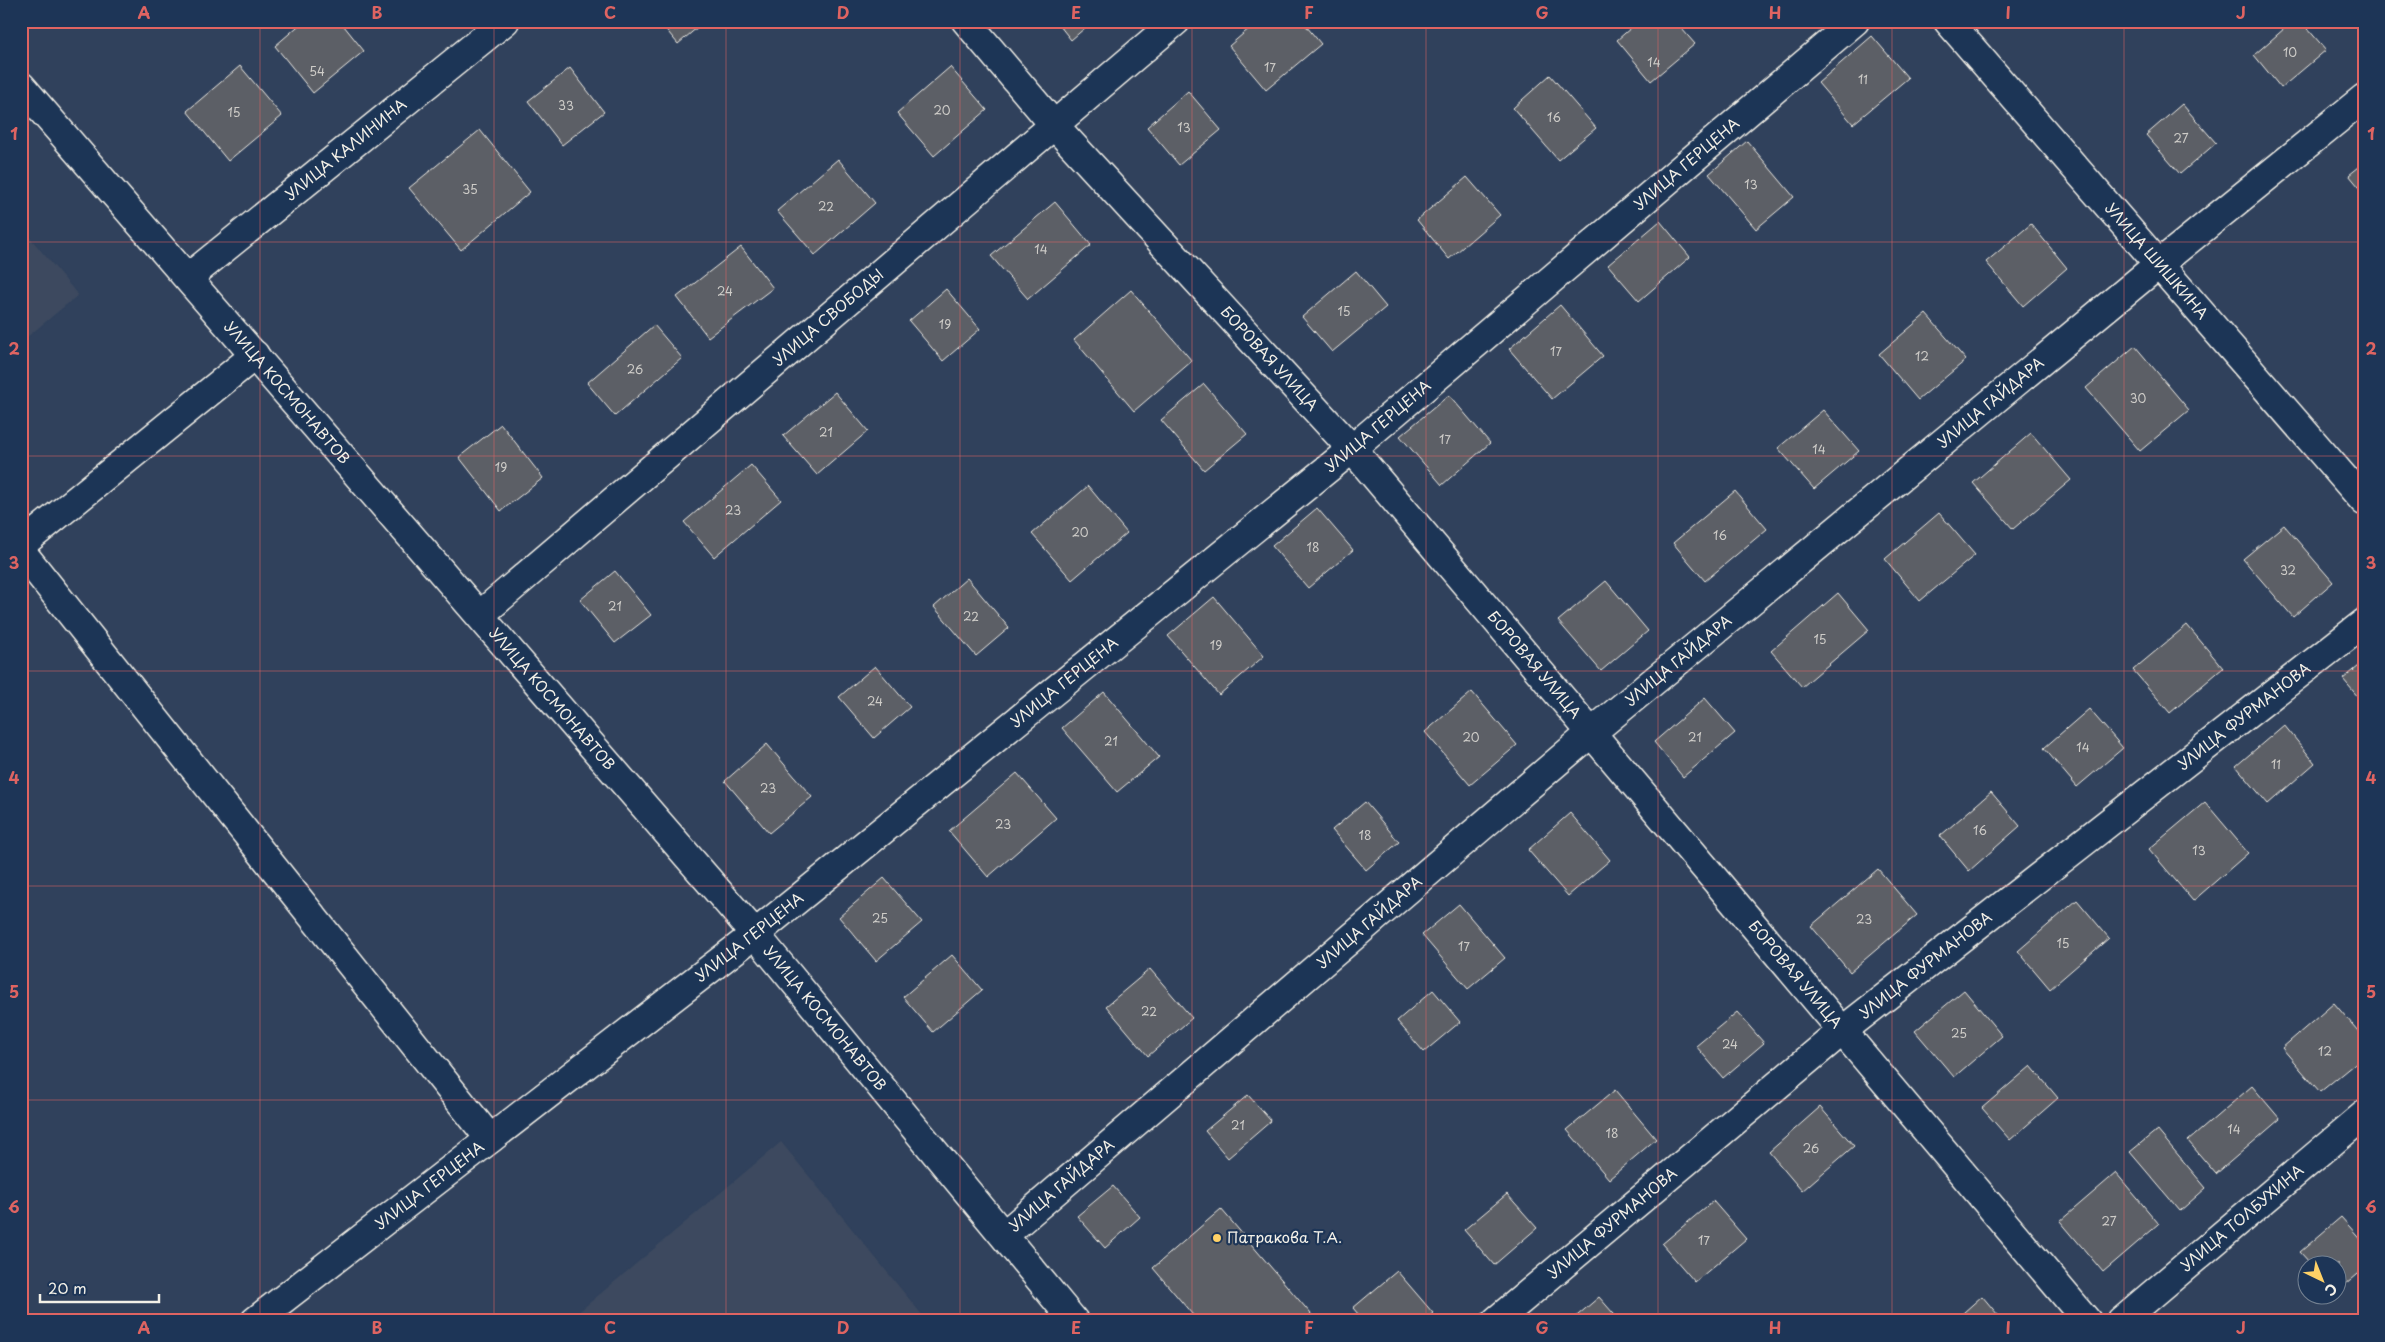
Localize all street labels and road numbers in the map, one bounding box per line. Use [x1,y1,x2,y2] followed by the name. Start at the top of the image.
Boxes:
[279,92,411,205] street label: УЛИЦА КАЛИНИНА
[1628,111,1744,215] street label: УЛИЦА ГЕРЦЕНА
[2100,197,2214,324] street label: УЛИЦА ШИШКИНА
[767,262,888,371] street label: УЛИЦА СВОБОДЫ
[1216,300,1324,415] street label: БОРОВАЯ УЛИЦА
[220,316,356,468] street label: УЛИЦА КОСМОНАВТОВ
[1932,351,2048,453] street label: УЛИЦА ГАЙДАРА
[1319,374,1435,477] street label: УЛИЦА ГЕРЦЕНА
[1483,605,1588,723] street label: БОРОВАЯ УЛИЦА
[1619,609,1736,710] street label: УЛИЦА ГАЙДАРА
[485,622,621,775] street label: УЛИЦА КОСМОНАВТОВ
[1005,631,1122,732] street label: УЛИЦА ГЕРЦЕНА
[2172,656,2315,775] street label: УЛИЦА ФУРМАНОВА
[1311,869,1426,973] street label: УЛИЦА ГАЙДАРА
[690,886,808,986] street label: УЛИЦА ГЕРЦЕНА
[1854,905,1996,1023] street label: УЛИЦА ФУРМАНОВА
[1744,915,1849,1033] street label: БОРОВАЯ УЛИЦА
[759,940,893,1095] street label: УЛИЦА КОСМОНАВТОВ
[1003,1133,1119,1236] street label: УЛИЦА ГАЙДАРА
[369,1135,488,1234] street label: УЛИЦА ГЕРЦЕНА
[2175,1158,2308,1276] street label: УЛИЦА ТОЛБУХИНА
[1542,1161,1681,1283] street label: УЛИЦА ФУРМАНОВА

